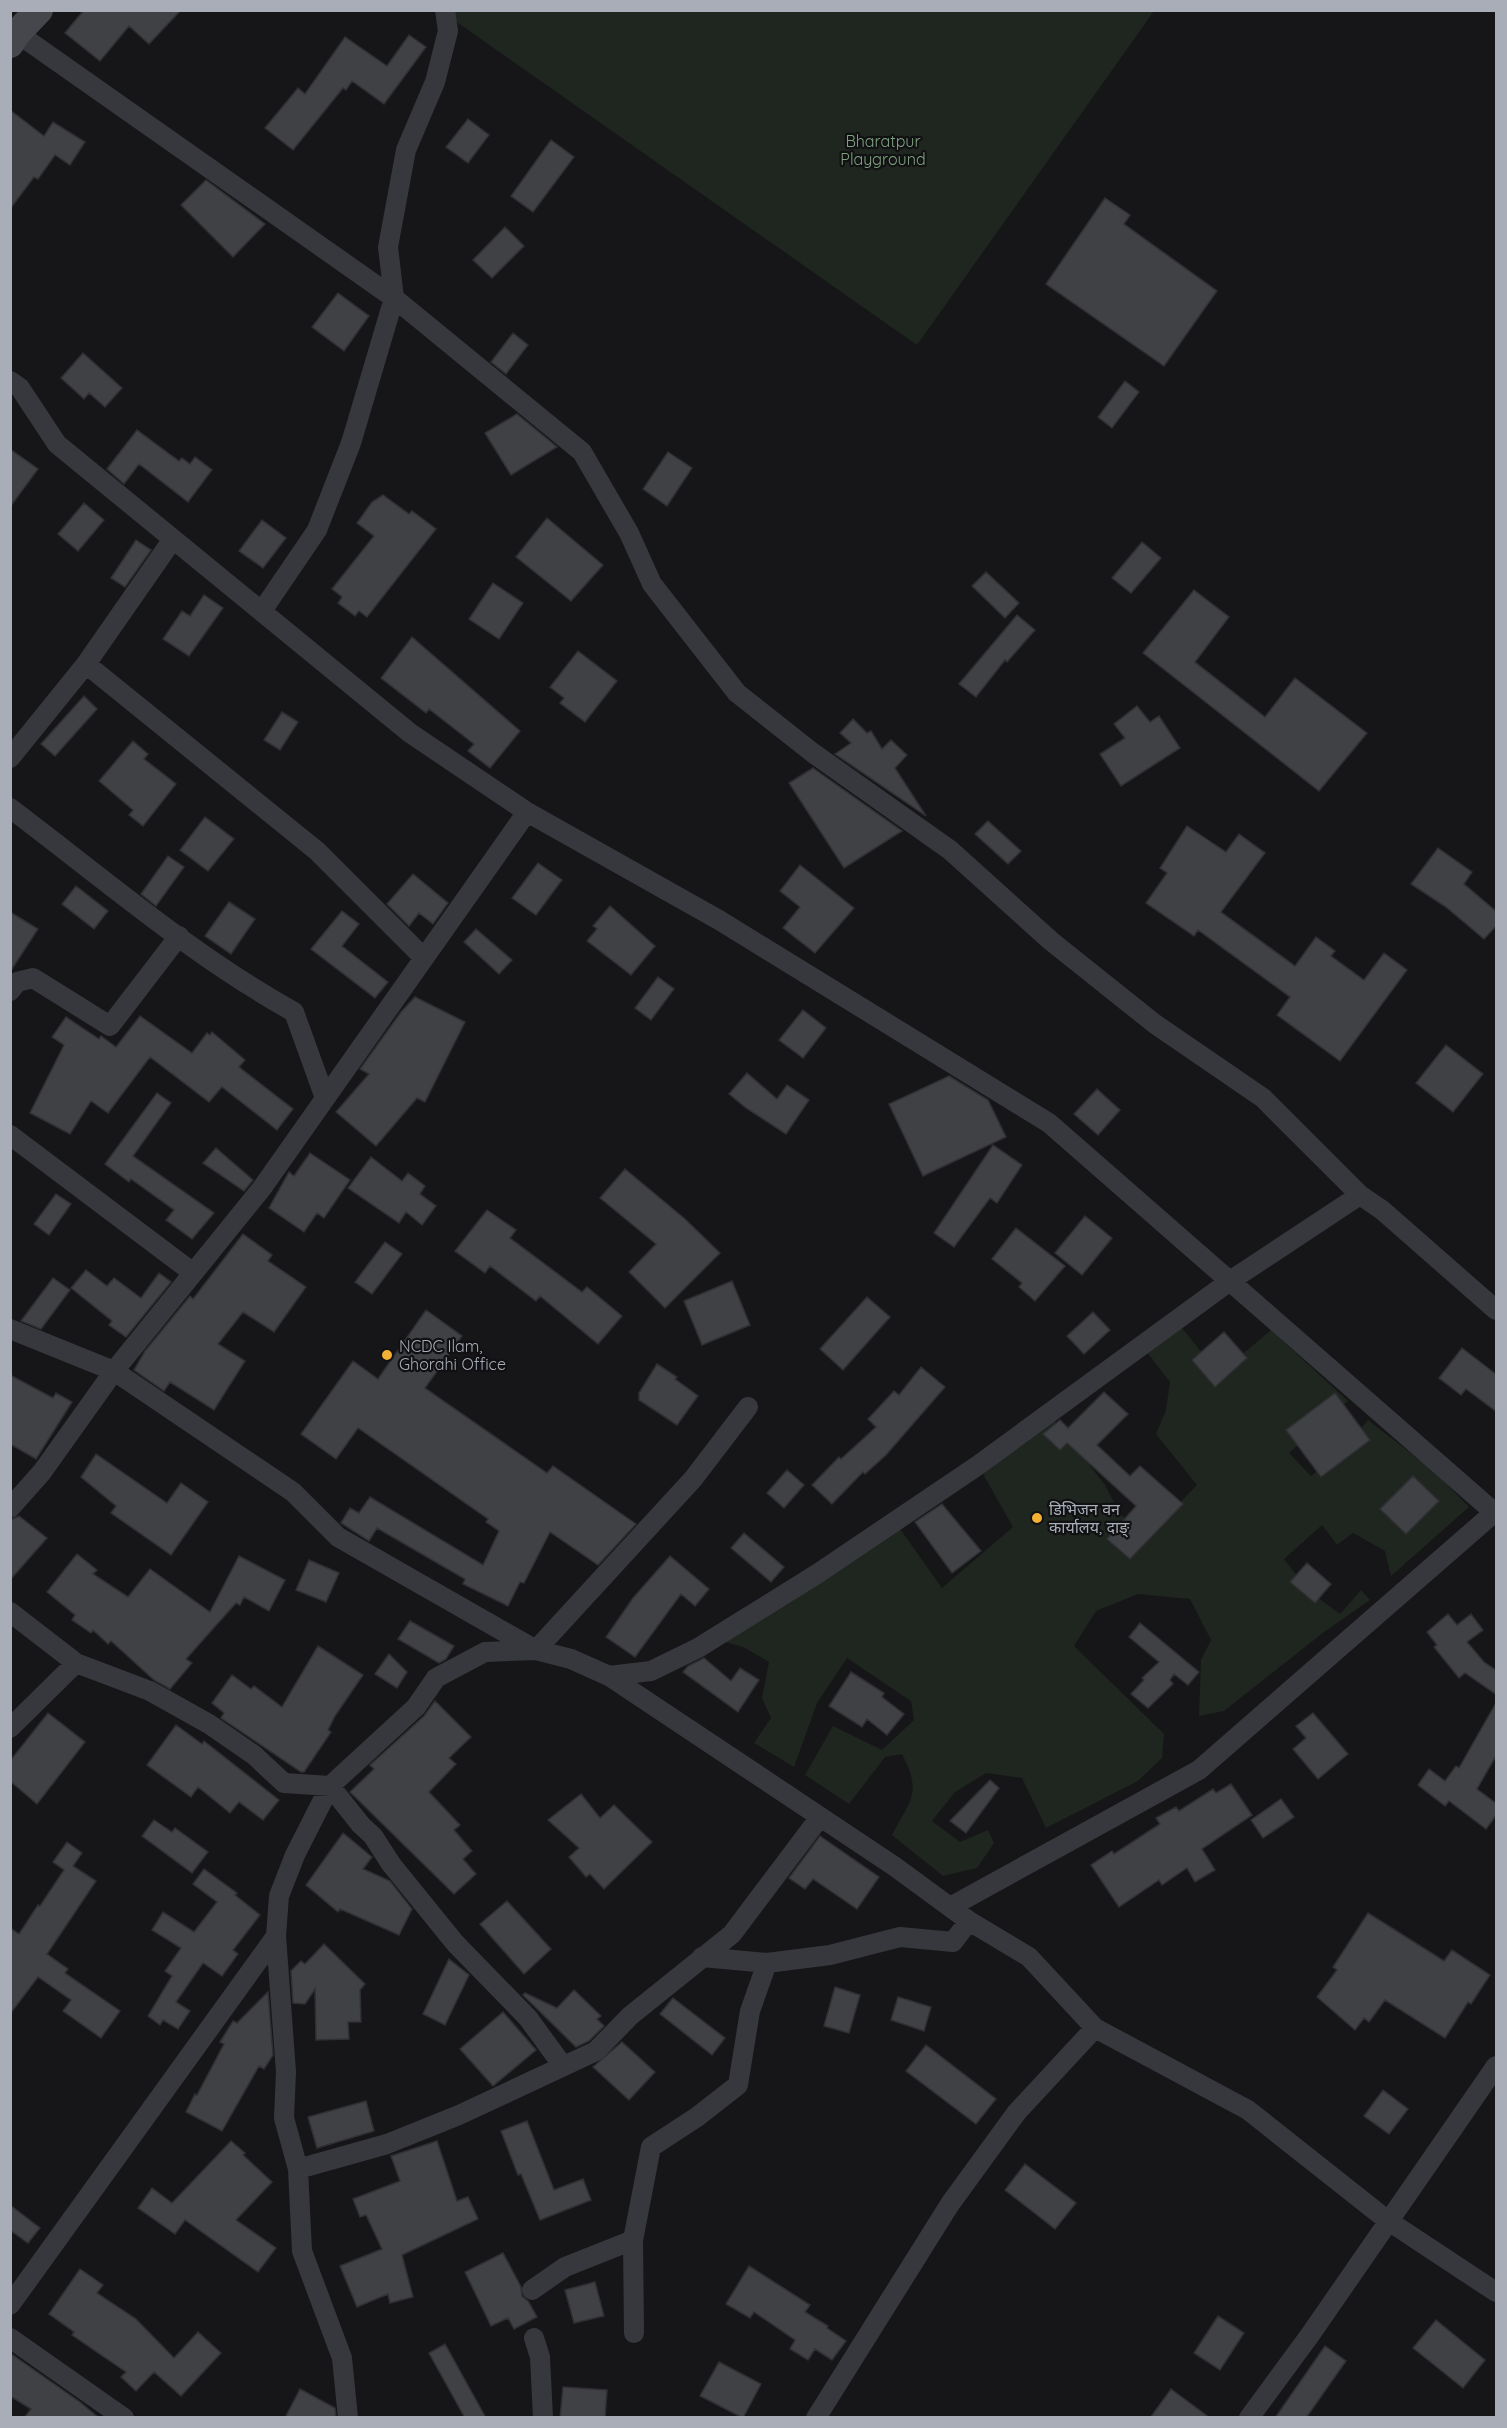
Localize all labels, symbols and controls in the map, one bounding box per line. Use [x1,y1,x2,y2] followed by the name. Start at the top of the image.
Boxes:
[840,131,926,169] park label: Bharatpur Playground
[399,1336,506,1374] place label: NCDC Ilam, Ghorahi Office
[380,1348,394,1362] marker: NCDC Ilam, Ghorahi Office
[1049,1499,1130,1538] place label: डिभिजन वन कार्यालय, दाङ्
[1030,1511,1044,1525] marker: डिभिजन वन कार्यालय, दाङ्

